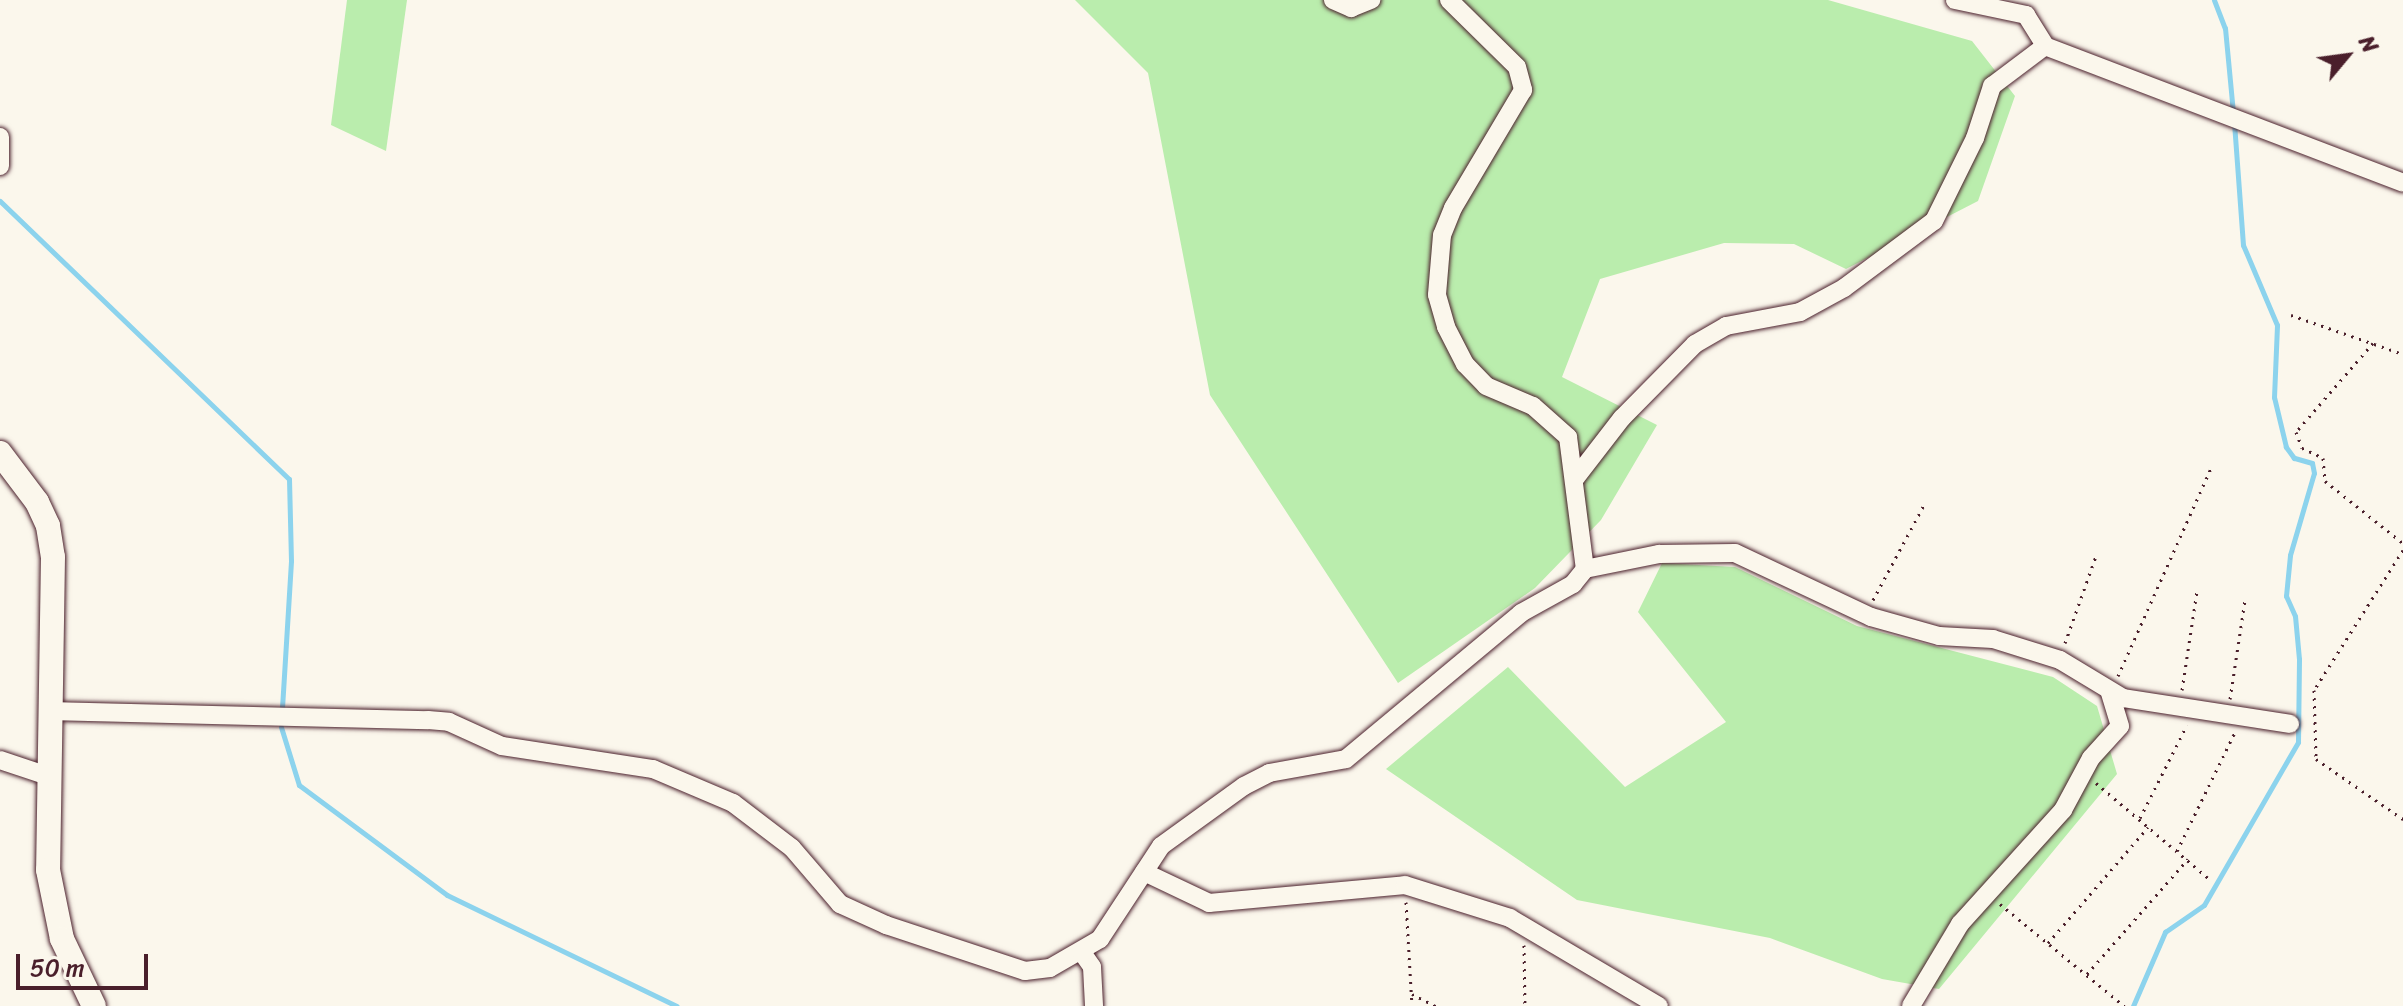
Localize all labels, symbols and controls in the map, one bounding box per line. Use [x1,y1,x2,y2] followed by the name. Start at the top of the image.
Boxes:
[2307,16,2387,96] north arrow
[2348,28,2389,60] text: N
[20,938,152,988] scale bar
[30,947,85,989] text: 50 m

